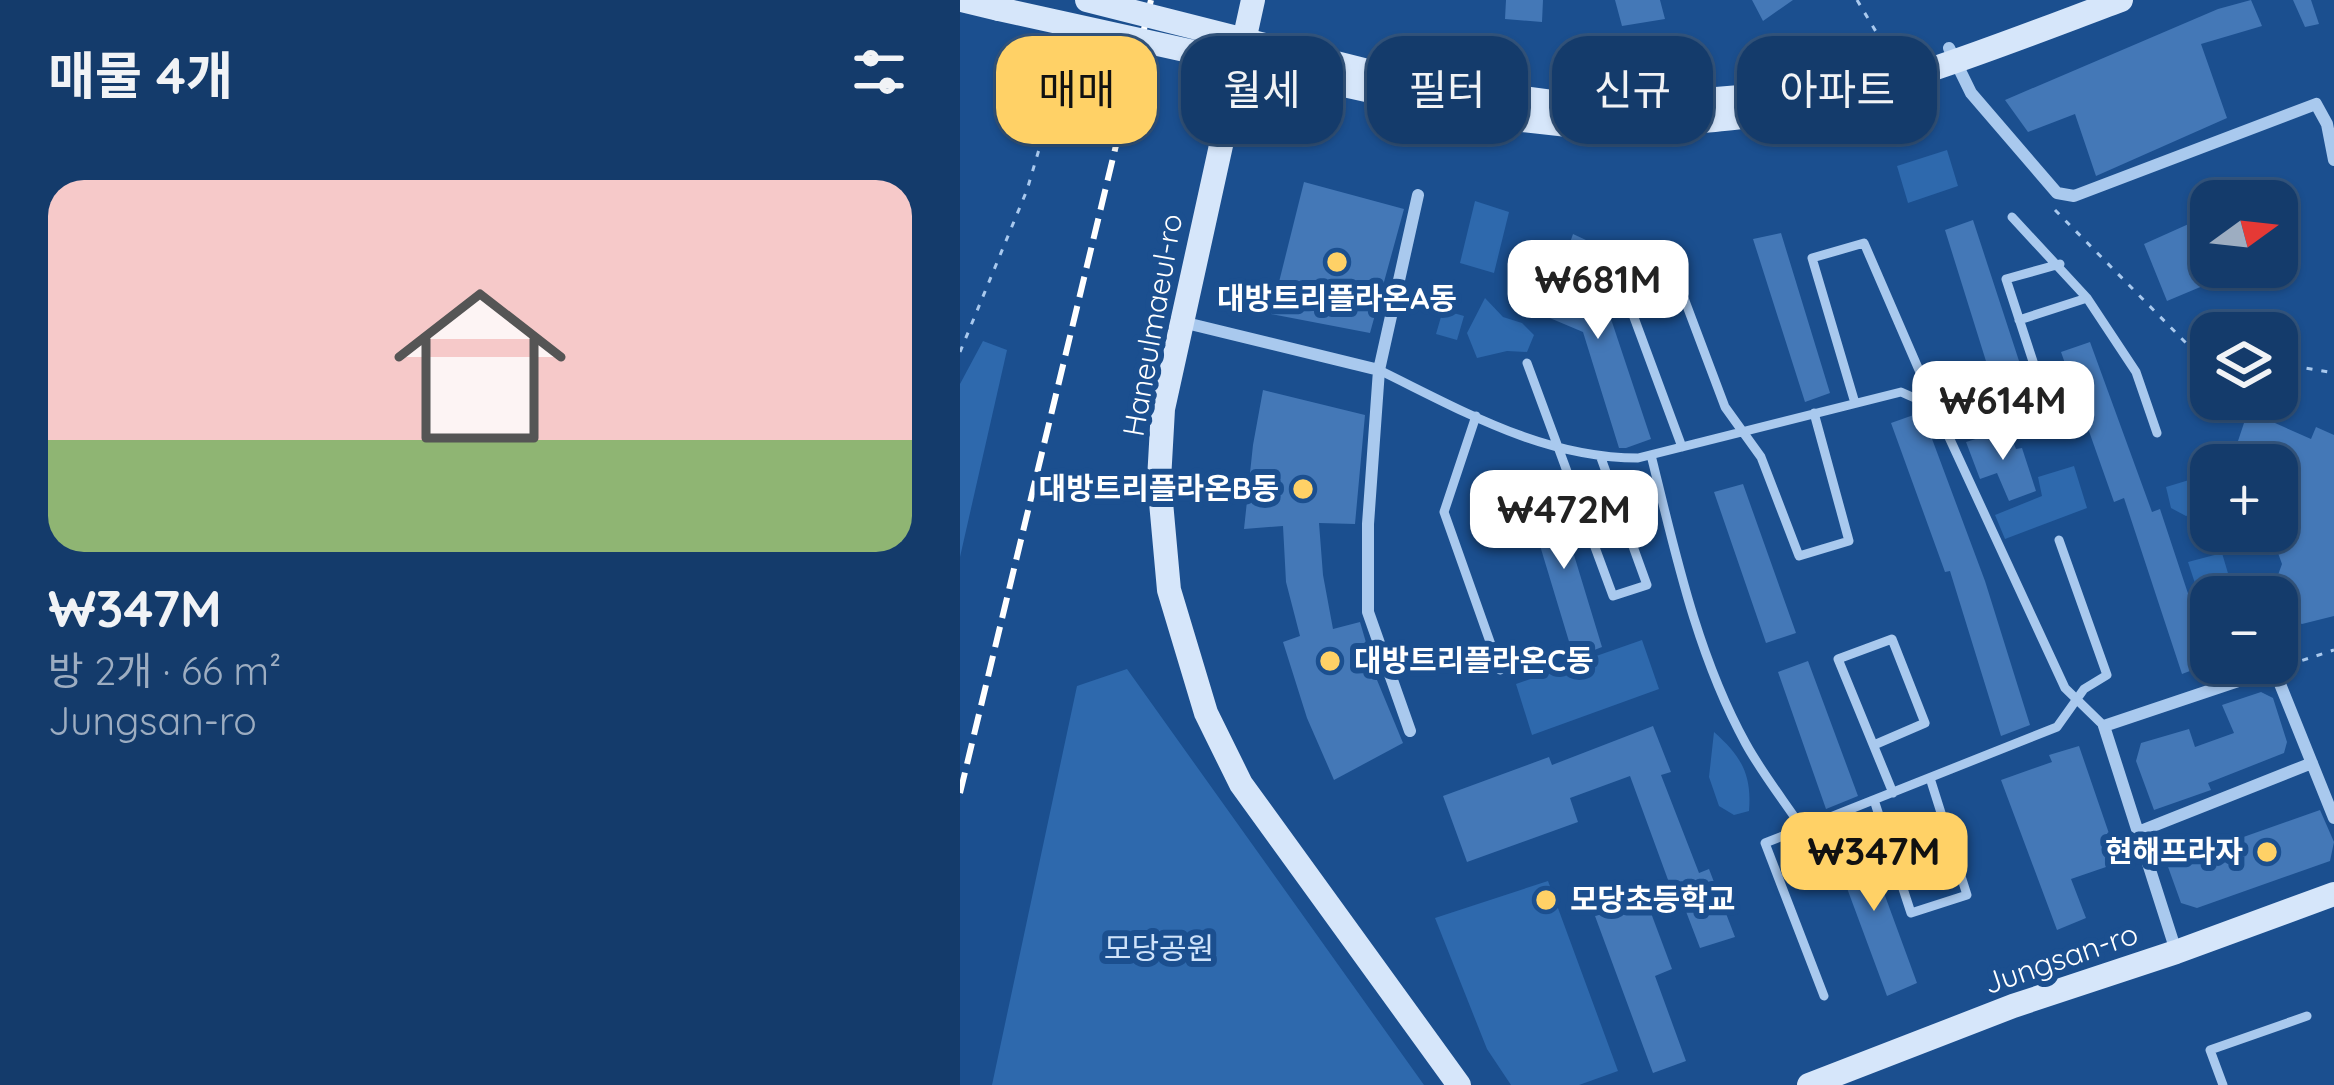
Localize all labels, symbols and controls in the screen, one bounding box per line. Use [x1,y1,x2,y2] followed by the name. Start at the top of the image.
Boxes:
[996,36,1157,144] chip: 매매
[1181,36,1343,144] chip: 월세
[1367,36,1528,144] chip: 필터
[1552,36,1713,144] chip: 신규
[1737,36,1937,144] chip: 아파트
[846,39,912,105] icon: filters
[48,43,233,107] text: 매물 4개
[2190,180,2298,288] north arrow
[2190,180,2298,684] map controls
[1114,211,1190,439] street label: Haneulmaeul-ro
[1514,240,1682,342] pin: ₩681M
[1324,249,1350,275] marker: 대방트리플라온A동
[1535,254,1661,303] text: ₩681M
[372,258,588,474] icon: home
[1217,279,1457,317] place label: 대방트리플라온A동
[2190,312,2298,420] button: layers
[1919,361,2087,463] pin: ₩614M
[1939,375,2067,424] text: ₩614M
[2190,444,2298,552] button: +
[1039,469,1279,507] place label: 대방트리플라온B동
[1480,470,1648,572] pin: ₩472M
[1290,476,1316,502] marker: 대방트리플라온B동
[1497,484,1631,533] text: ₩472M
[48,576,222,640] text: ₩347M
[2190,576,2298,684] button: −
[1354,641,1594,679] place label: 대방트리플라온C동
[48,646,281,695] text: 방 2개 · 66 m²
[1317,648,1343,674] marker: 대방트리플라온C동
[48,696,257,745] text: Jungsan-ro
[1790,812,1958,914] pin: ₩347M
[1808,826,1940,875] text: ₩347M
[2105,832,2243,870] place label: 현해프라자
[2254,839,2280,865] marker: 현해프라자
[1570,880,1736,918] place label: 모당초등학교
[1533,887,1559,913] marker: 모당초등학교
[1979,914,2143,1002] street label: Jungsan-ro
[1104,929,1214,967] park label: 모당공원

